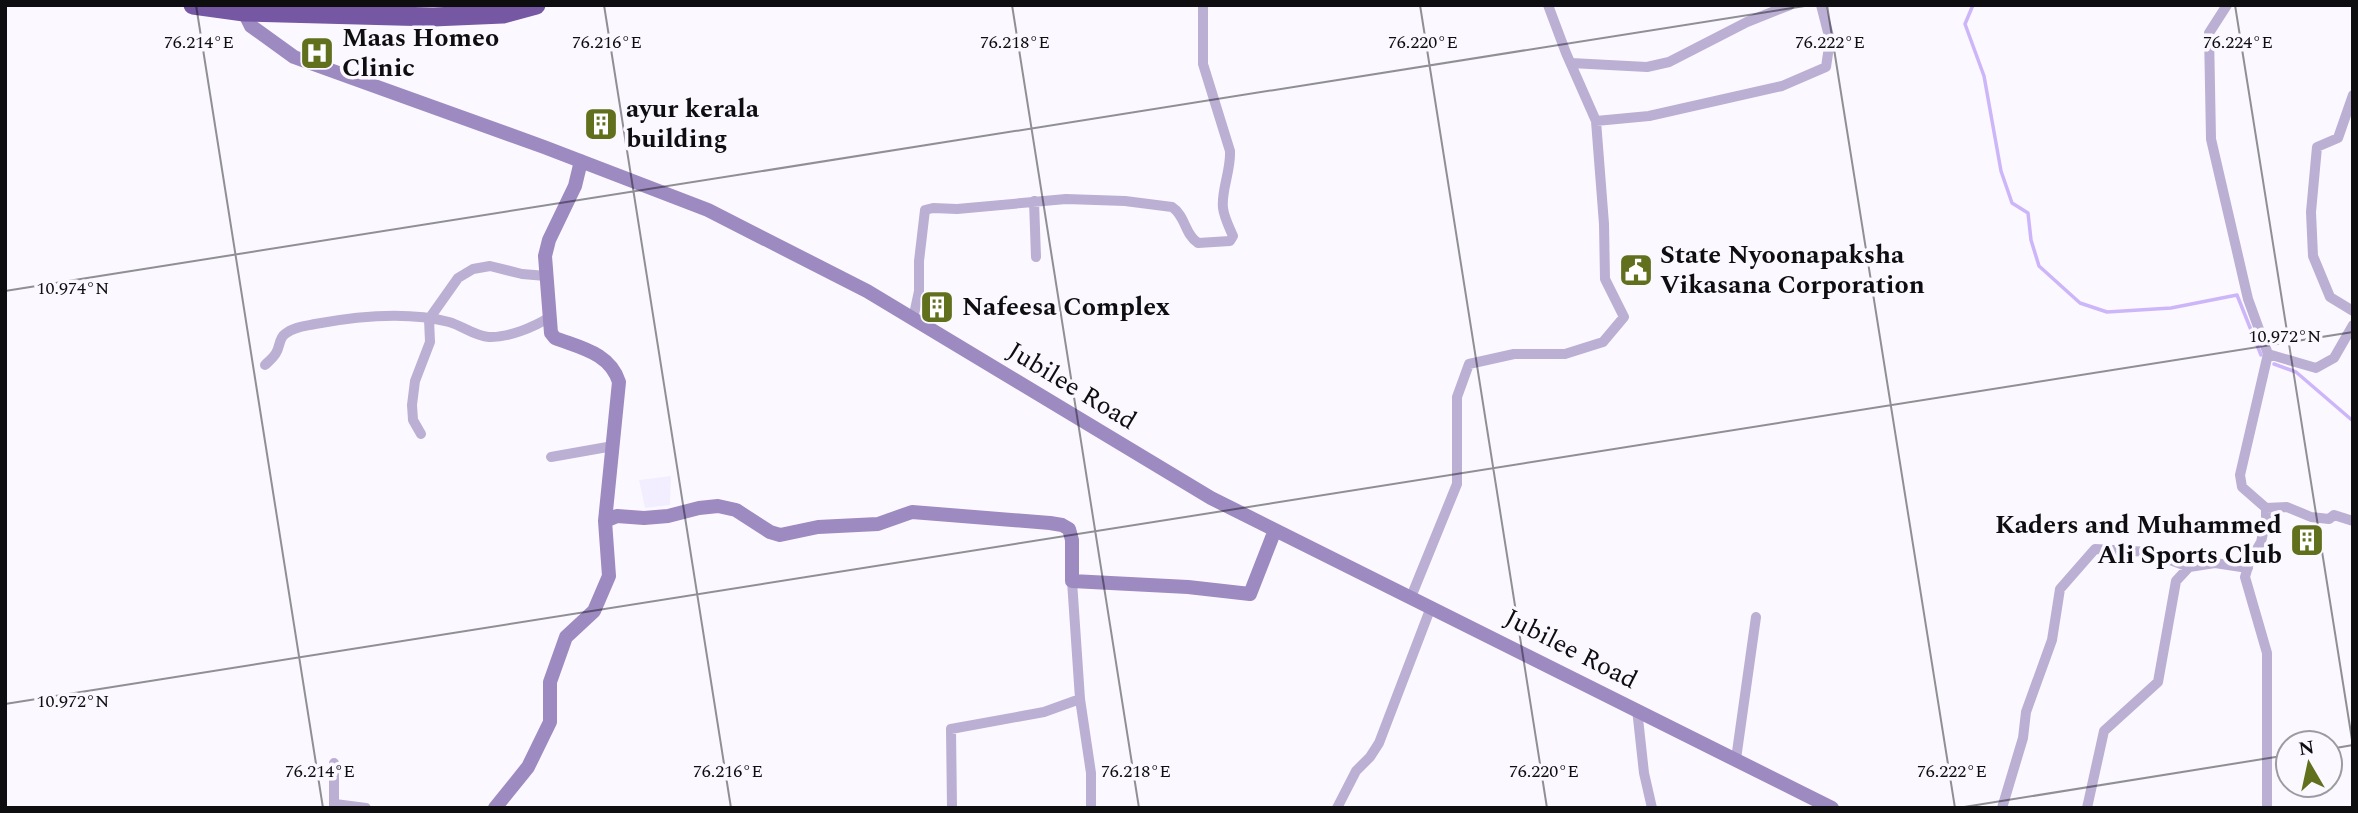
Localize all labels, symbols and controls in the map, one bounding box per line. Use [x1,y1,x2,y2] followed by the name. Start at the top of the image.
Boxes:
[342,18,499,88] place label: Maas Homeo Clinic
[164,29,234,56] text: 76.214°E
[572,29,642,56] text: 76.216°E
[980,29,1050,56] text: 76.218°E
[1388,29,1458,56] text: 76.220°E
[1795,29,1865,56] text: 76.222°E
[2203,29,2273,56] text: 76.224°E
[298,34,336,72] hospital icon: Maas Homeo Clinic
[626,89,760,159] place label: ayur kerala building
[582,105,620,143] building icon: ayur kerala building
[1660,235,1925,305] place label: State Nyoonapaksha Vikasana Corporation
[1617,251,1655,289] public building icon: State Nyoonapaksha Vikasana Corporation
[37,275,109,302] text: 10.974°N
[962,287,1170,327] place label: Nafeesa Complex
[918,288,956,326] building icon: Nafeesa Complex
[2249,323,2321,350] text: 10.972°N
[1000,331,1144,441] street label: Jubilee Road
[1995,505,2282,575] place label: Kaders and Muhammed Ali Sports Club
[2288,521,2326,559] building icon: Kaders and Muhammed Ali Sports Club
[1497,598,1645,700] street label: Jubilee Road
[37,688,109,715] text: 10.972°N
[2274,729,2344,799] north arrow
[2297,733,2317,764] text: N
[285,758,355,785] text: 76.214°E
[693,758,763,785] text: 76.216°E
[1101,758,1171,785] text: 76.218°E
[1509,758,1579,785] text: 76.220°E
[1917,758,1987,785] text: 76.222°E

